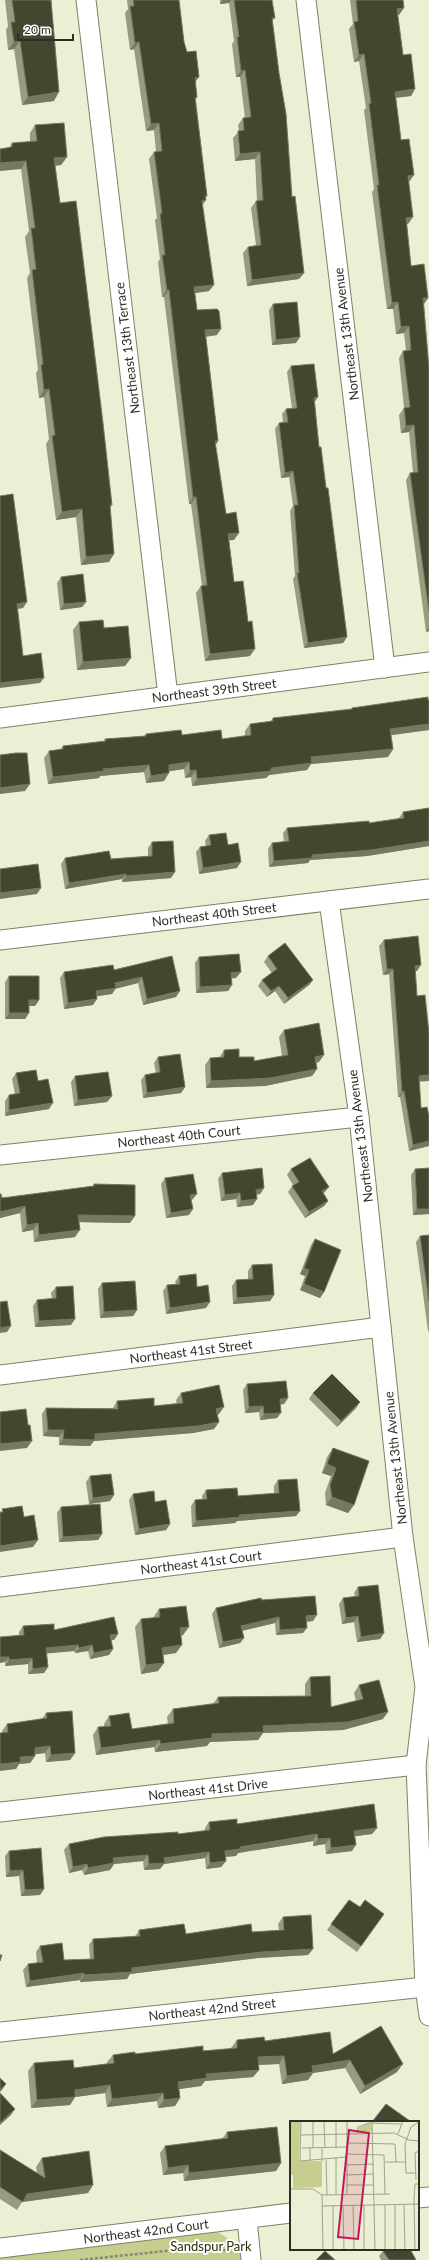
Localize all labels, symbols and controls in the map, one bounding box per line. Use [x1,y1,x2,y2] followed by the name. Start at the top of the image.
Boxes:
[18,16,73,42] scale bar
[24,22,51,37] text: 20 m
[330,267,362,401] street label: Northeast 13th Avenue
[111,281,143,415] street label: Northeast 13th Terrace
[151,674,277,706] street label: Northeast 39th Street
[151,898,277,930] street label: Northeast 40th Street
[344,1069,376,1203] street label: Northeast 13th Avenue
[117,1122,242,1150] street label: Northeast 40th Court
[129,1335,254,1366] street label: Northeast 41st Street
[380,1391,410,1525] street label: Northeast 13th Avenue
[140,1547,263,1577] street label: Northeast 41st Court
[147,1775,269,1803] street label: Northeast 41st Drive
[148,1994,277,2024] street label: Northeast 42nd Street
[290,2121,419,2250] inset map
[82,2215,210,2247] street label: Northeast 42nd Court
[170,2238,252,2254] park label: Sandspur Park

